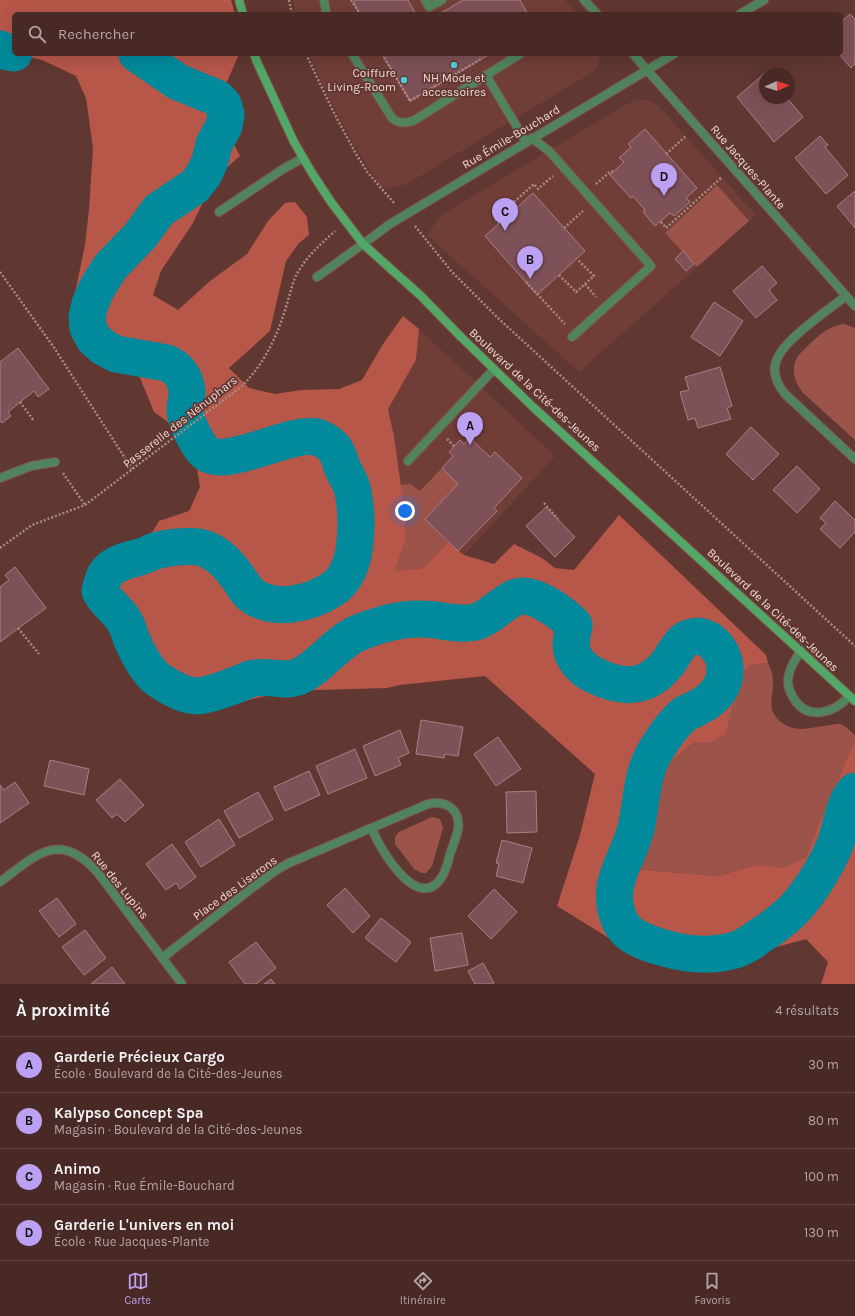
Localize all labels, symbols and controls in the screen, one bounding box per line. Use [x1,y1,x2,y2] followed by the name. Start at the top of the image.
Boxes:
[12,12,843,56] search box
[26,23,48,45] icon: search
[58,25,135,43] text: Rechercher
[449,60,459,70] marker: NH Mode et accessoires
[327,66,396,94] place label: Coiffure Living-Room
[759,68,795,104] north arrow
[422,71,486,99] place label: NH Mode et accessoires
[399,75,409,85] marker: Coiffure Living-Room
[459,101,562,172] street label: Rue Émile-Bouchard
[708,122,788,212] street label: Rue Jacques-Plante
[651,163,677,196] pin: D
[492,198,518,231] pin: C
[517,246,543,279] pin: B
[467,325,603,455] street label: Boulevard de la Cité-des-Jeunes
[120,373,240,471] street label: Passerelle des Nénuphars
[457,412,483,445] pin: A
[395,501,415,521] your location
[705,545,841,675] street label: Boulevard de la Cité-des-Jeunes
[88,848,152,922] street label: Rue des Lupins
[190,853,280,923] street label: Place des Liserons
[16,1000,110,1020] text: À proximité
[775,1003,839,1018] text: 4 résultats
[54,1048,225,1066] text: Garderie Précieux Cargo
[25,1057,33,1072] text: A
[808,1057,839,1072] text: 30 m
[54,1066,283,1081] text: École · Boulevard de la Cité-des-Jeunes
[54,1104,204,1122] text: Kalypso Concept Spa
[25,1113,33,1128] text: B
[808,1113,839,1128] text: 80 m
[54,1122,302,1137] text: Magasin · Boulevard de la Cité-des-Jeunes
[54,1160,100,1178] text: Animo
[25,1169,33,1184] text: C
[804,1169,839,1184] text: 100 m
[54,1178,235,1193] text: Magasin · Rue Émile-Bouchard
[54,1216,234,1234] text: Garderie L'univers en moi
[25,1225,33,1240] text: D
[804,1225,839,1240] text: 130 m
[54,1234,210,1249] text: École · Rue Jacques-Plante
[124,1270,151,1307] tab: Carte
[400,1270,446,1307] tab: Itinéraire
[694,1270,731,1307] tab: Favoris

